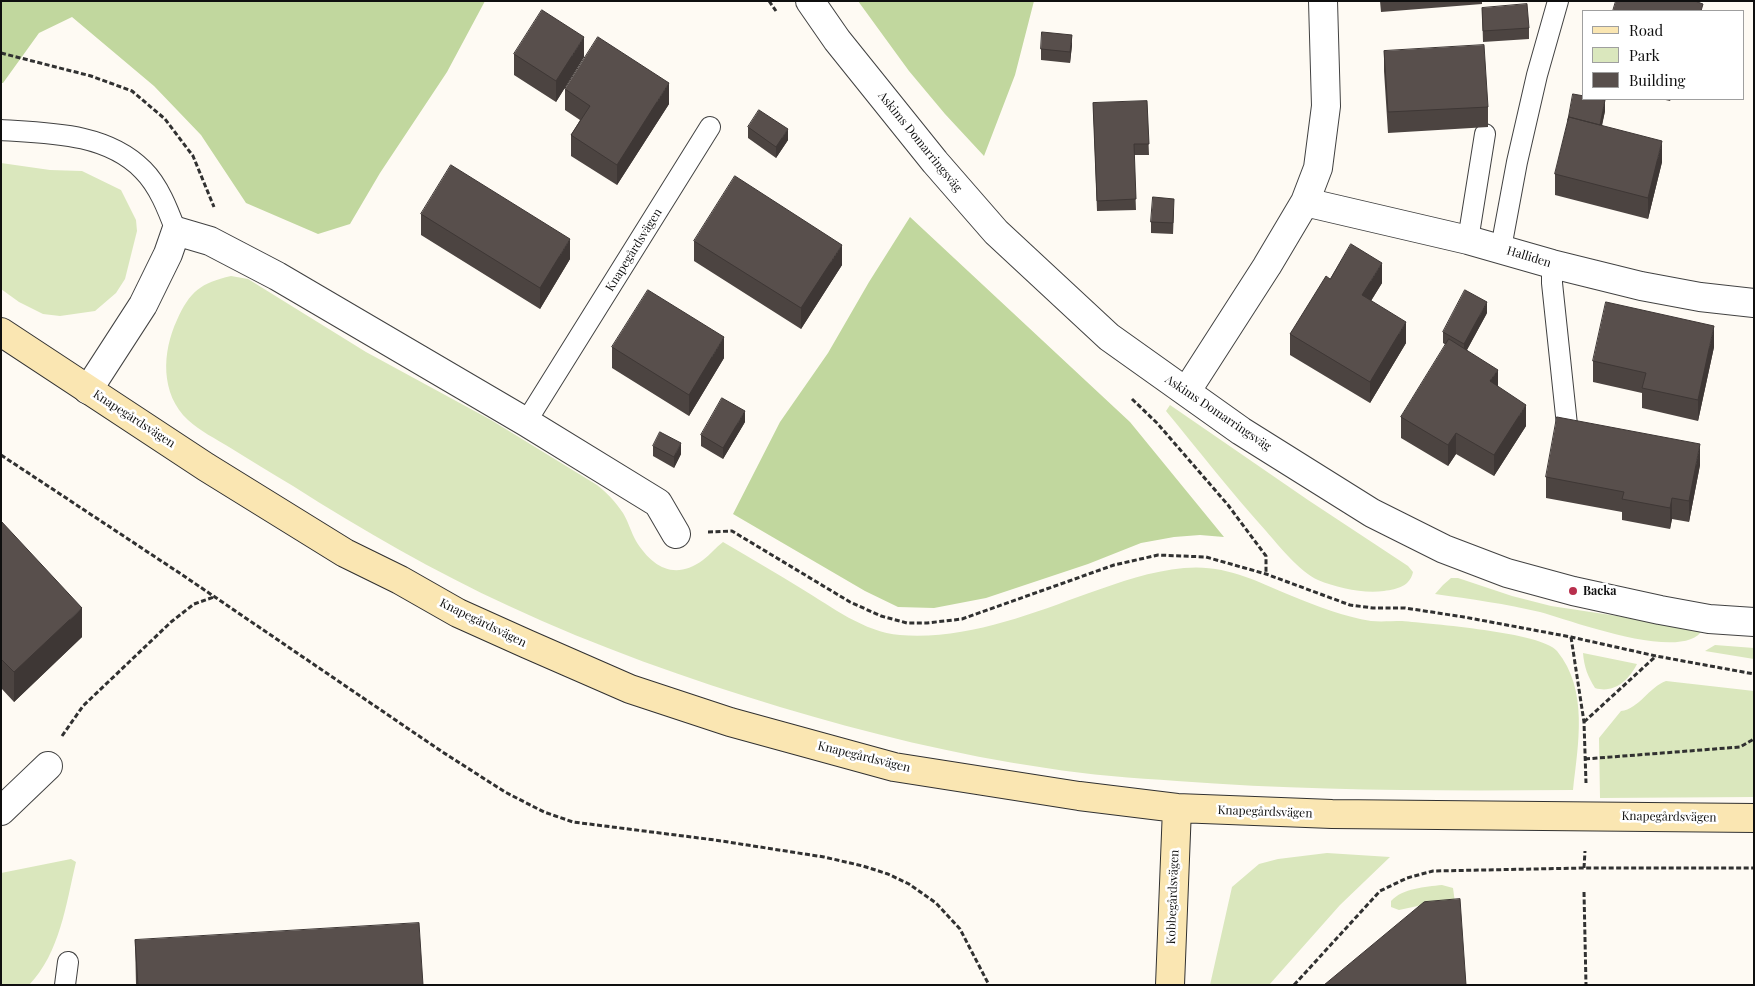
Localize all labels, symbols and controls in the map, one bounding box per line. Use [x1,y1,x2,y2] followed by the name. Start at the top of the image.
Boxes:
[1582,10,1745,100] legend
[1629,20,1663,40] text: Road
[1629,45,1660,65] text: Park
[1629,70,1685,90] text: Building
[875,89,965,195] street label: Askims Domarringsväg
[603,206,665,294] street label: Knapegårdsvägen
[1505,243,1553,271] street label: Halliden
[1162,372,1274,454] street label: Askims Domarringsväg
[90,387,178,451] street label: Knapegårdsvägen
[1583,584,1616,598] place label: Backa
[1567,585,1579,597] marker: Backa
[437,596,529,650] street label: Knapegårdsvägen
[816,739,912,775] street label: Knapegårdsvägen
[1217,803,1313,821] street label: Knapegårdsvägen
[1621,809,1717,825] street label: Knapegårdsvägen
[1164,849,1182,945] street label: Kobbegårdsvägen

